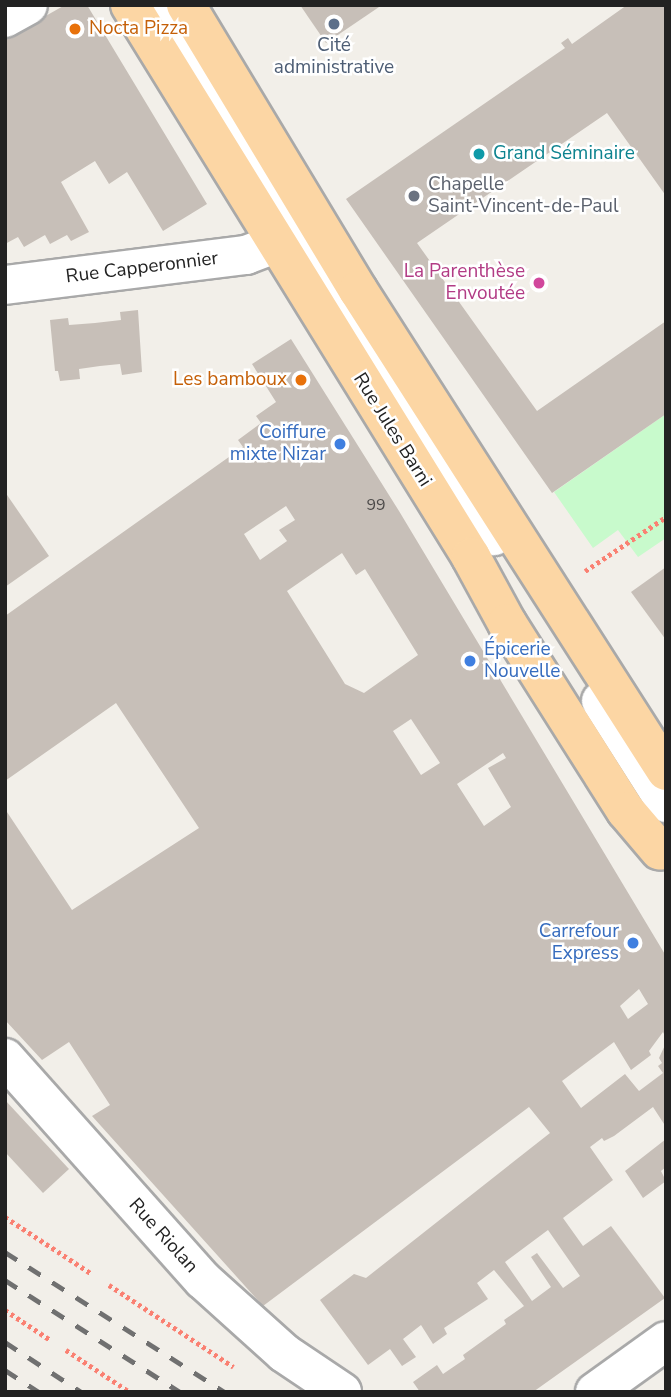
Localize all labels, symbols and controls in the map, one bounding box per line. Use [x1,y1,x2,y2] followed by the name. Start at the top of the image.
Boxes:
[326,16,342,32] marker: Cité administrative
[89,18,188,40] place label: Nocta Pizza
[67,21,83,37] marker: Nocta Pizza
[274,35,394,79] place label: Cité administrative
[493,143,635,165] place label: Grand Séminaire
[471,146,487,162] marker: Grand Séminaire
[428,174,619,218] place label: Chapelle Saint-Vincent-de-Paul
[406,188,422,204] marker: Chapelle Saint-Vincent-de-Paul
[65,247,219,289] street label: Rue Capperonnier
[404,261,525,305] place label: La Parenthèse Envoutée
[531,275,547,291] marker: La Parenthèse Envoutée
[173,369,287,391] place label: Les bamboux
[348,369,436,491] street label: Rue Jules Barni
[293,372,309,388] marker: Les bamboux
[230,422,326,466] place label: Coiffure mixte Nizar
[332,436,348,452] marker: Coiffure mixte Nizar
[366,495,386,515] house number: 99
[484,639,560,683] place label: Épicerie Nouvelle
[462,653,478,669] marker: Épicerie Nouvelle
[539,921,619,965] place label: Carrefour Express
[625,935,641,951] marker: Carrefour Express
[124,1194,202,1278] street label: Rue Riolan

